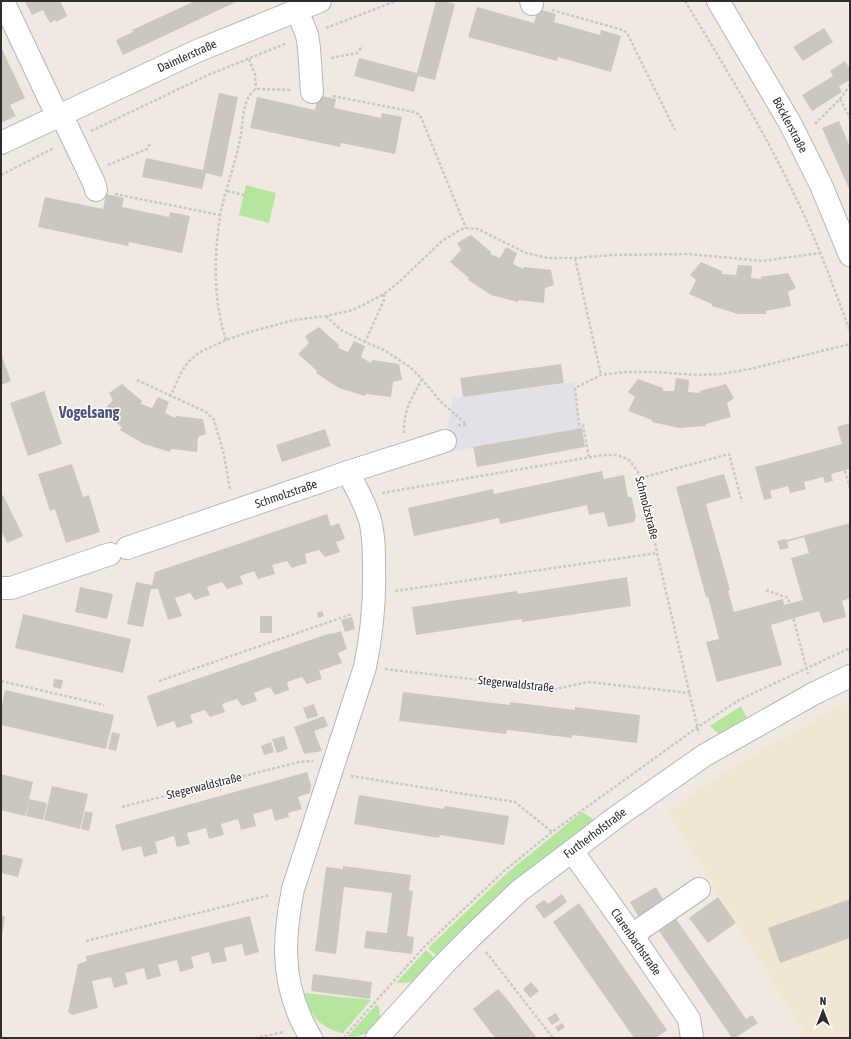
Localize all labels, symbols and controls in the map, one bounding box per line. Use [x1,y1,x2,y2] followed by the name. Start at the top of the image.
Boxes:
[155,37,219,75] street label: Daimlerstraße
[770,95,810,155] street label: Böcklerstraße
[58,403,119,421] district label: Vogelsang
[632,475,662,541] street label: Schmolzstraße
[253,477,319,511] street label: Schmolzstraße
[477,673,555,695] street label: Stegerwaldstraße
[165,770,243,802] street label: Stegerwaldstraße
[561,805,629,861] street label: Furtherhofstraße
[608,906,664,978] street label: Clarenbachstraße
[803,991,843,1031] north arrow
[820,995,826,1007] text: N

